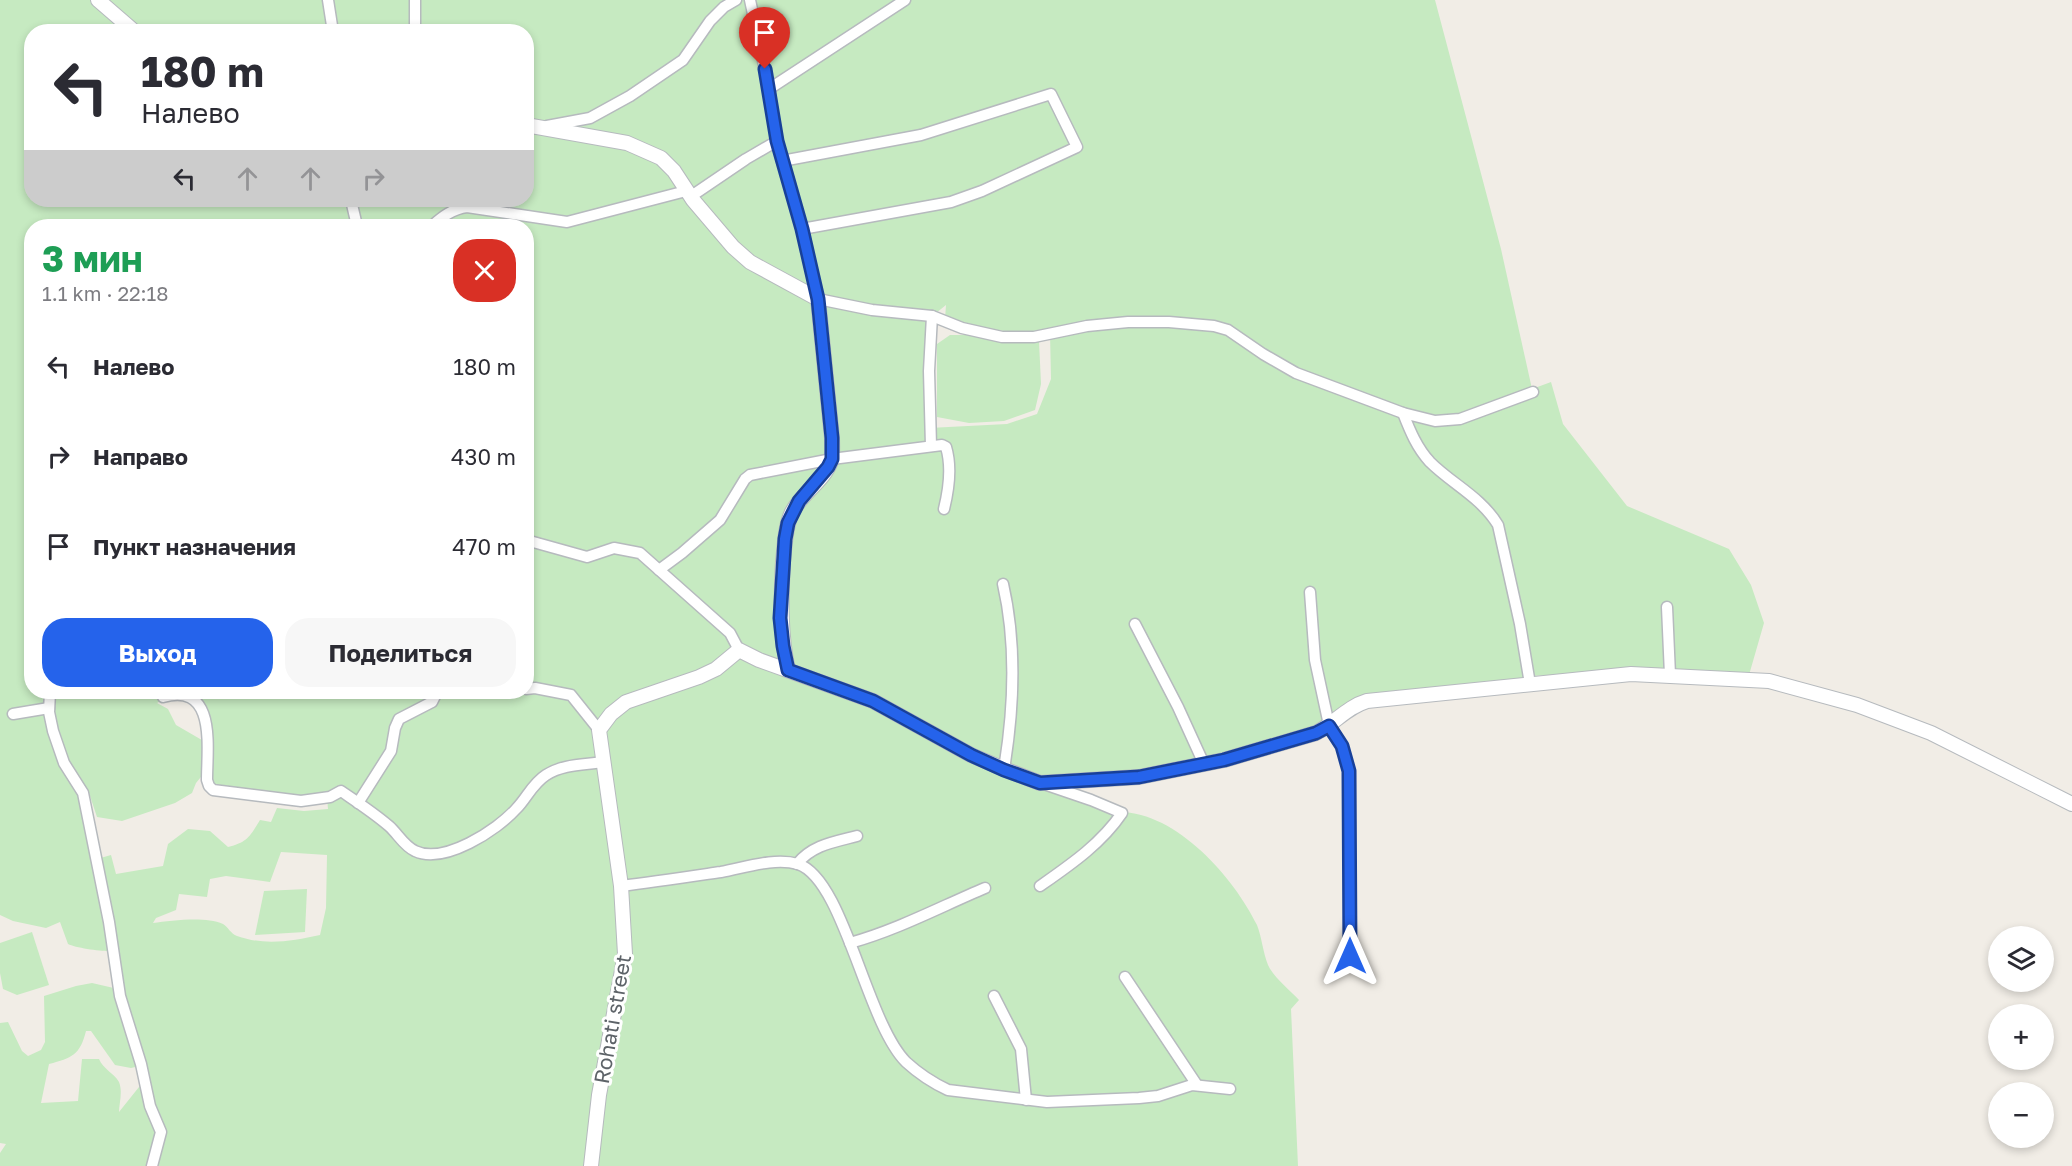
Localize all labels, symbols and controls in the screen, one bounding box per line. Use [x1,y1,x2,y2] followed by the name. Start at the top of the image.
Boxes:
[739,7,790,69] pin
[748,16,781,49] icon: arrive
[141,46,264,96] text: 180 m
[42,48,120,126] icon: left
[141,97,240,129] text: Налево
[168,162,201,195] icon: left
[231,162,264,195] icon: ahead
[294,162,327,195] icon: ahead
[357,162,390,195] icon: right
[42,237,143,280] text: 3 мин
[453,239,516,302] button: close
[42,281,169,305] text: 1.1 km · 22:18
[42,350,75,383] icon: left
[93,353,175,380] text: Налево
[453,353,516,380] text: 180 m
[42,440,75,473] icon: right
[93,443,188,470] text: Направо
[451,443,516,470] text: 430 m
[42,530,75,563] icon: arrive
[93,533,296,560] text: Пункт назначения
[452,533,516,560] text: 470 m
[42,618,273,687] button: Выход
[285,618,516,687] button: Поделиться
[1318,924,1382,988] position arrow
[1988,926,2054,1148] map controls
[1988,926,2054,992] button: layers
[588,952,636,1086] street label: Rohati street
[1988,1004,2054,1070] button: +
[1988,1082,2054,1148] button: −

